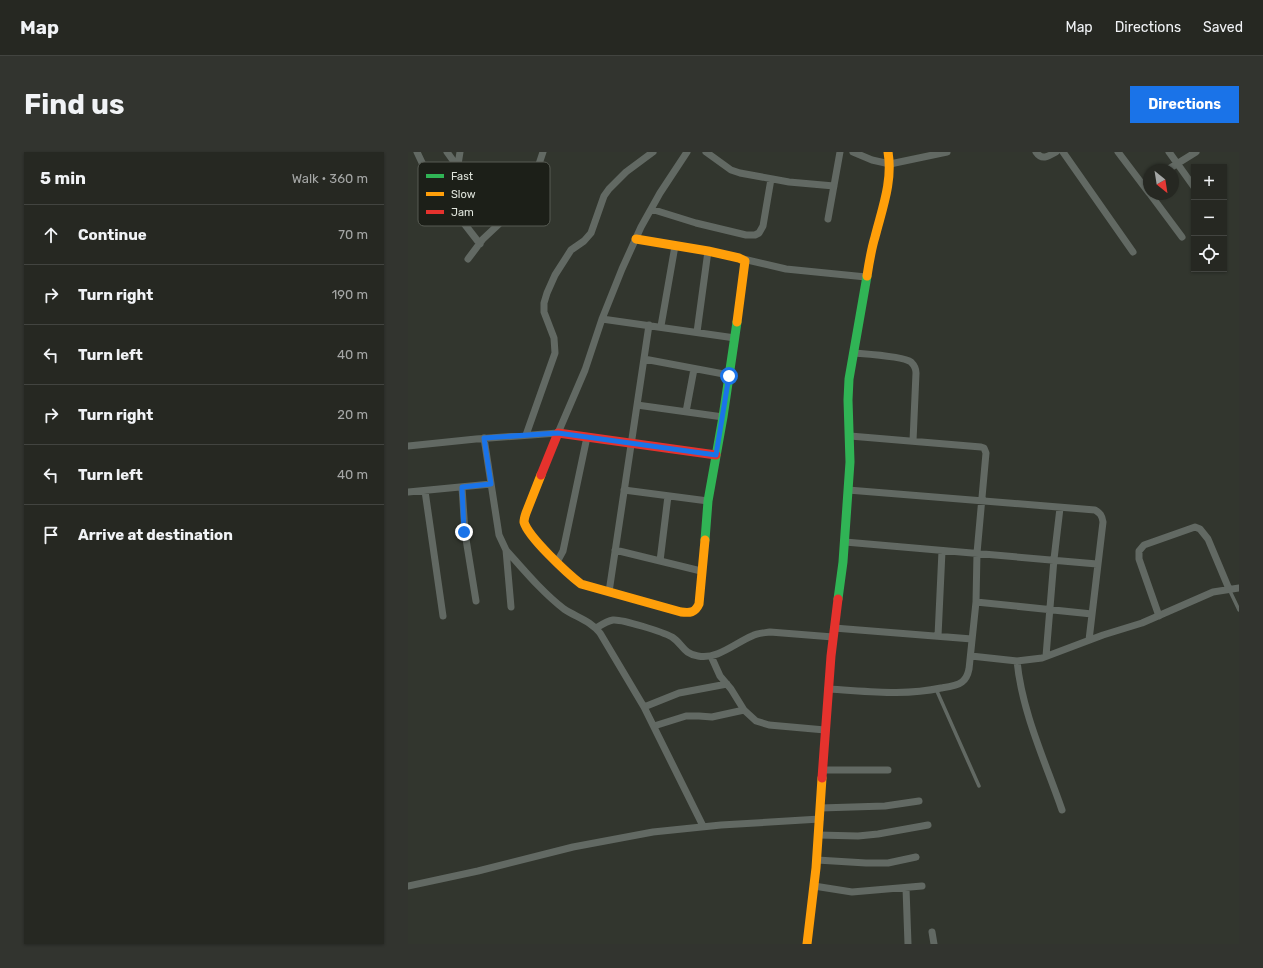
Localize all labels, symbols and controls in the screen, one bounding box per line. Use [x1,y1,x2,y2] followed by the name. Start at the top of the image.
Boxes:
[20,16,59,39] text: Map
[1066,19,1093,36] text: Map
[1115,19,1181,36] text: Directions
[1203,19,1243,36] text: Saved
[1130,86,1239,123] button: Directions
[24,88,124,121] text: Find us
[418,162,550,226] legend
[1143,164,1179,200] north arrow
[1191,164,1227,272] map controls
[1191,164,1227,200] button: +
[40,168,86,188] text: 5 min
[451,170,474,183] text: Fast
[292,171,368,186] text: Walk · 360 m
[451,188,476,201] text: Slow
[1191,200,1227,236] button: −
[451,206,474,219] text: Jam
[40,224,62,246] icon: ahead
[78,226,147,244] text: Continue
[338,227,368,242] text: 70 m
[1191,236,1227,272] button: locate
[40,284,62,306] icon: right
[78,286,153,304] text: Turn right
[332,287,368,302] text: 190 m
[40,344,62,366] icon: left
[78,346,143,364] text: Turn left
[337,347,368,362] text: 40 m
[720,367,738,385] route start
[40,404,62,426] icon: right
[78,406,153,424] text: Turn right
[337,407,368,422] text: 20 m
[40,464,62,486] icon: left
[78,466,143,484] text: Turn left
[337,467,368,482] text: 40 m
[455,523,473,541] route end
[40,524,62,546] icon: arrive
[78,526,233,544] text: Arrive at destination

